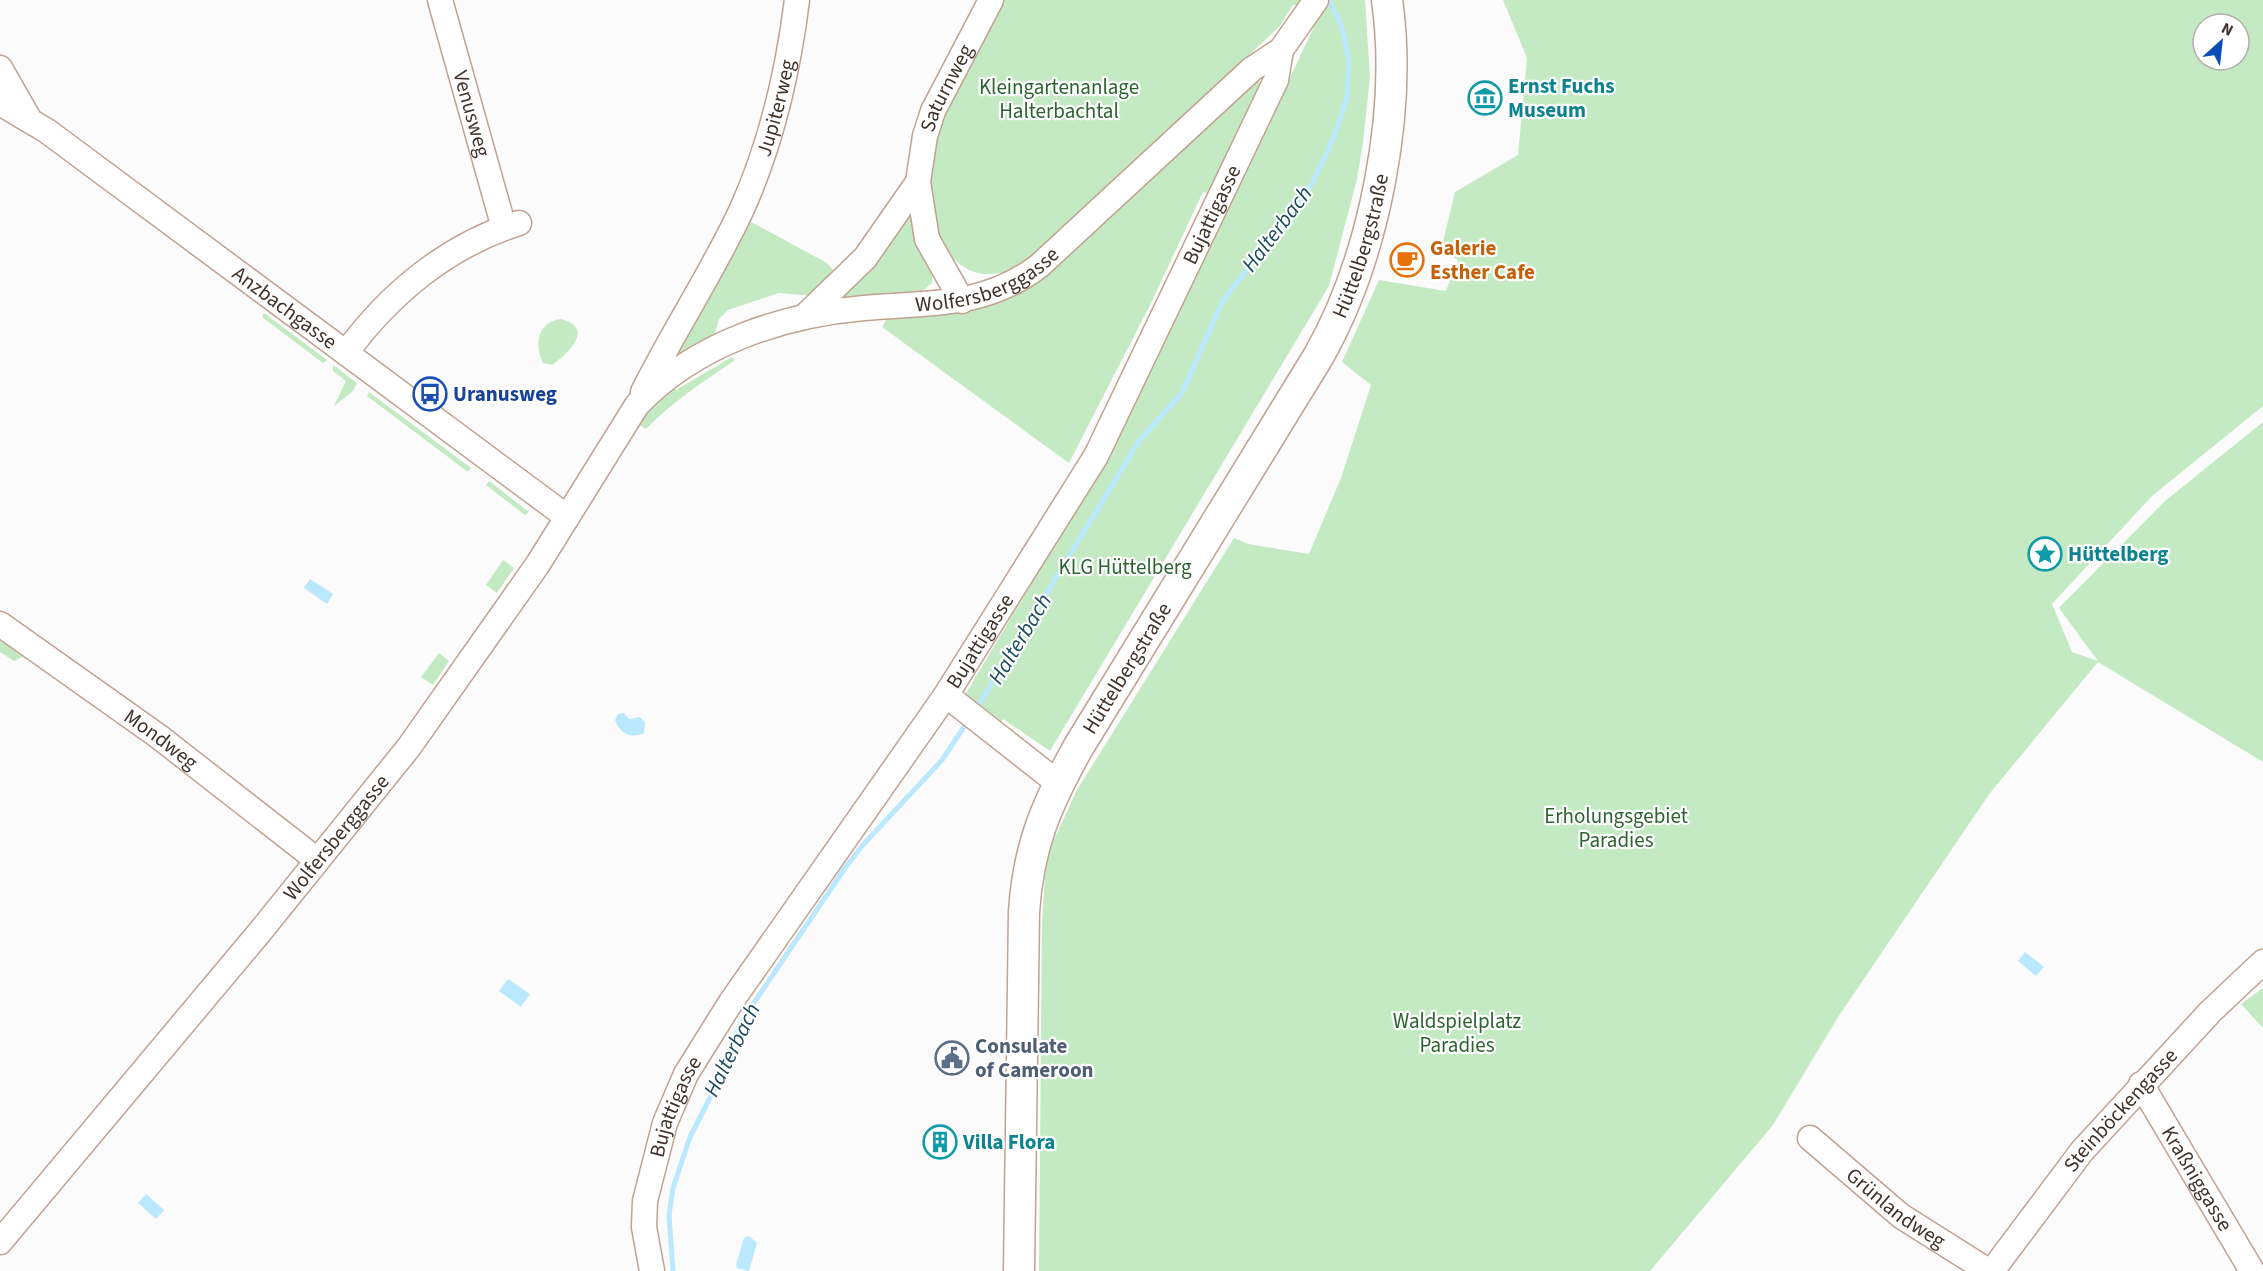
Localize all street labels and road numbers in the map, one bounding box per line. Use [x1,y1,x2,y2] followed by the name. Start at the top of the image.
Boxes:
[912,38,981,136] street label: Saturnweg
[749,56,802,160] street label: Jupiterweg
[445,67,498,161] street label: Venusweg
[1175,160,1248,269] street label: Bujattigasse
[1325,171,1396,323] street label: Hüttelbergstraße
[914,240,1066,320] street label: Wolfersberggasse
[226,259,344,357] street label: Anzbachgasse
[939,588,1021,694] street label: Bujattigasse
[1075,597,1179,740] street label: Hüttelbergstraße
[118,701,205,777] street label: Mondweg
[276,768,396,907] street label: Wolfersberggasse
[2056,1042,2184,1178] street label: Steinböckengasse
[642,1050,709,1160] street label: Bujattigasse
[2154,1120,2240,1237] street label: Kraßniggasse
[1840,1160,1952,1256] street label: Grünlandweg

